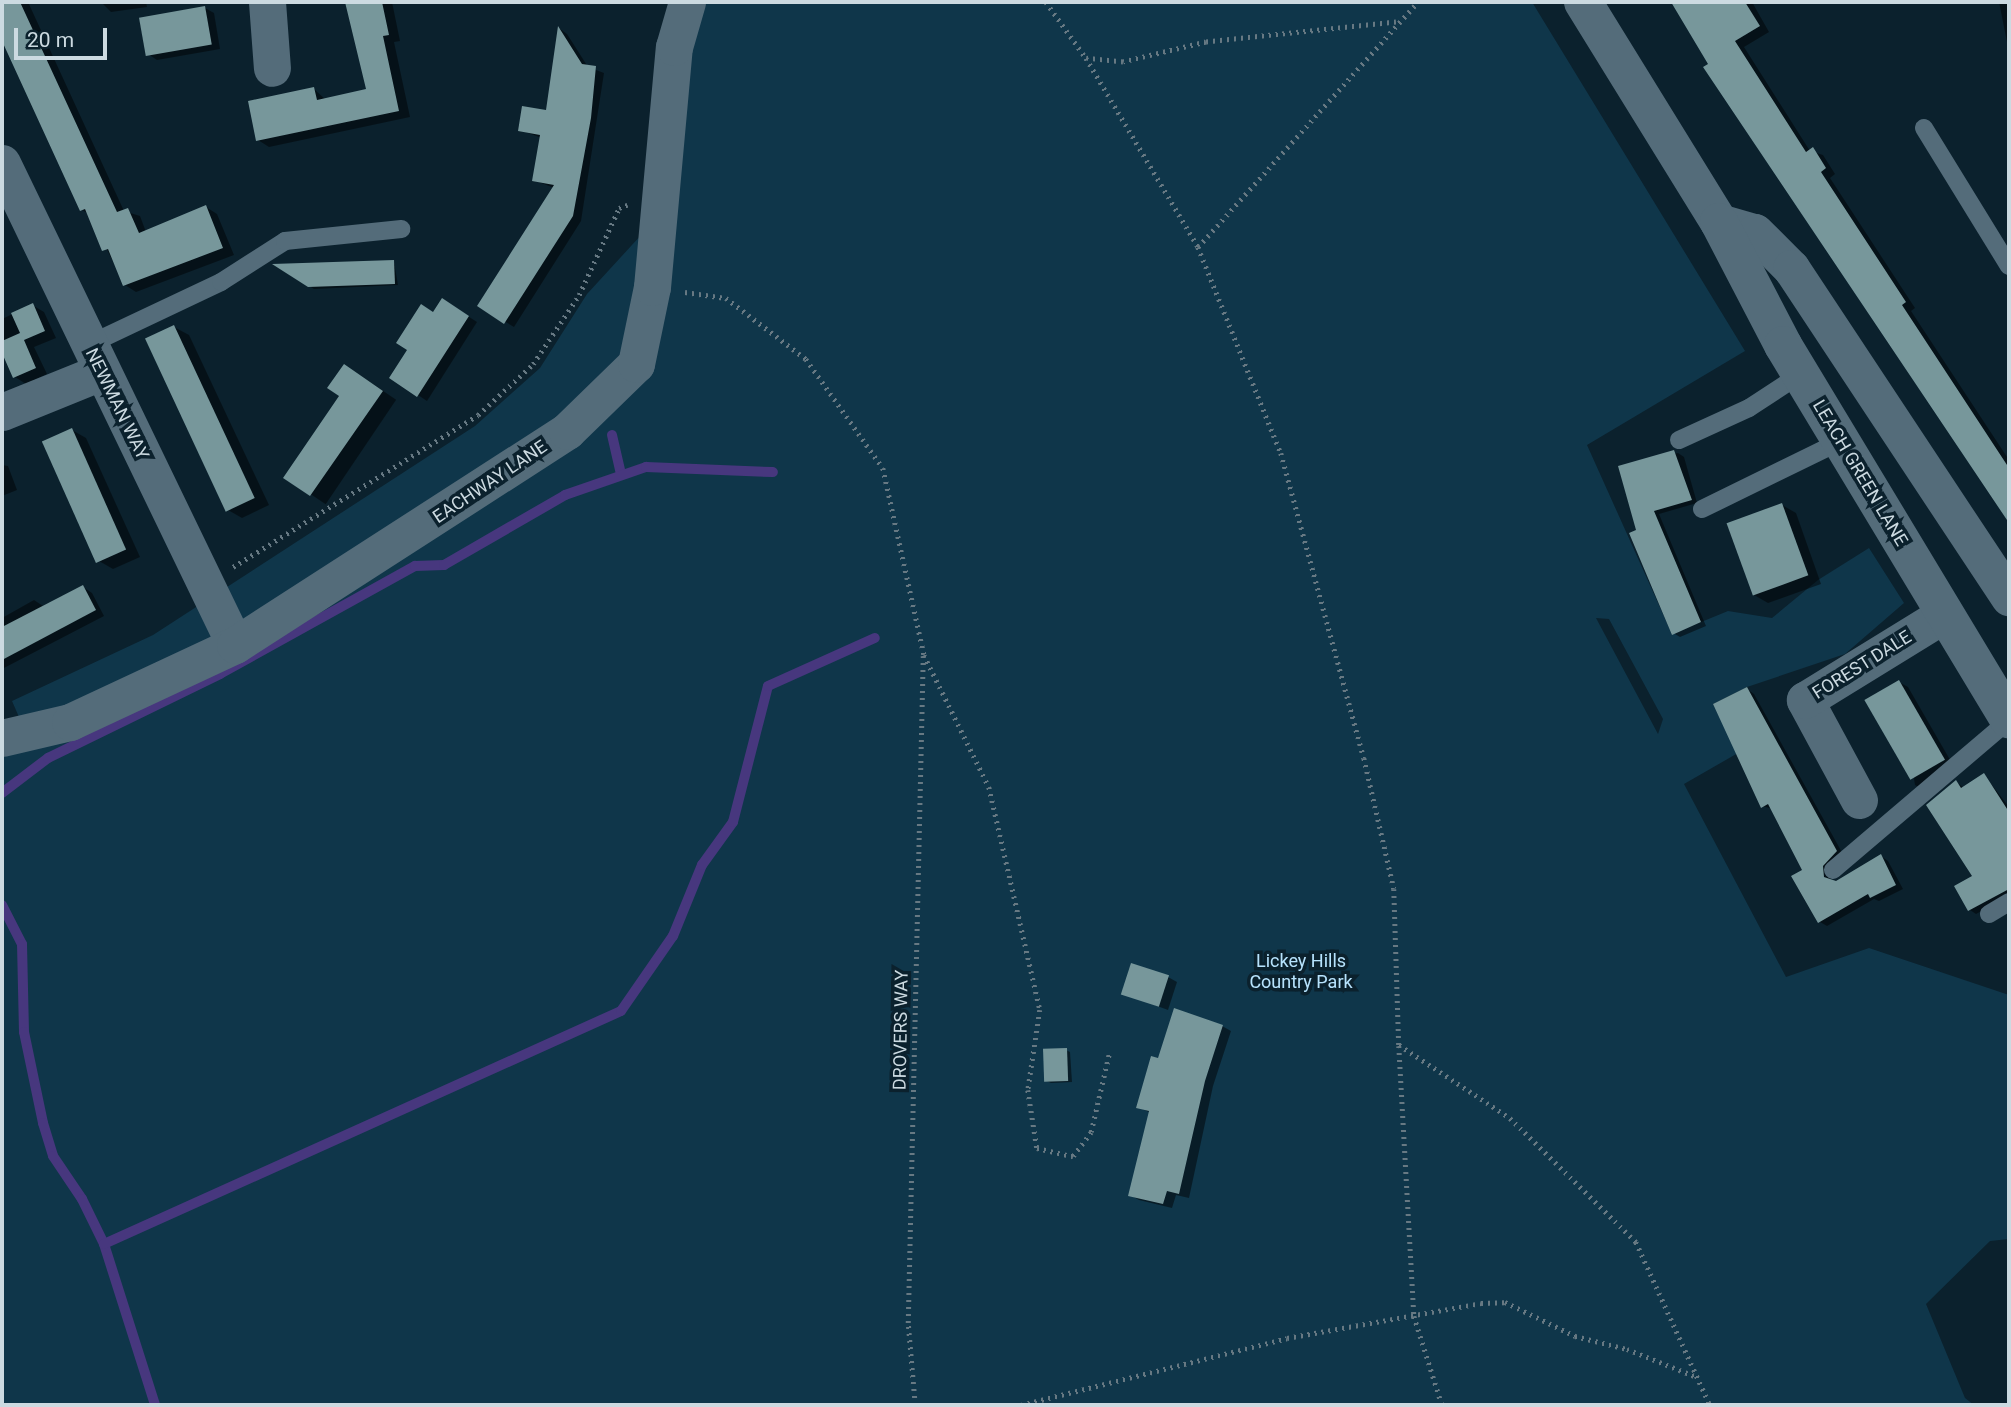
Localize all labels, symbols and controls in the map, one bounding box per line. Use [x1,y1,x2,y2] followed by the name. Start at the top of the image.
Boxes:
[18,14,110,58] scale bar
[27,28,74,52] text: 20 m
[81,345,153,463] street label: NEWMAN WAY
[1808,396,1912,550] street label: LEACH GREEN LANE
[429,436,551,528] street label: EACHWAY LANE
[1808,626,1916,704] street label: FOREST DALE
[1249,951,1353,993] park label: Lickey Hills Country Park
[889,970,913,1090] street label: DROVERS WAY

